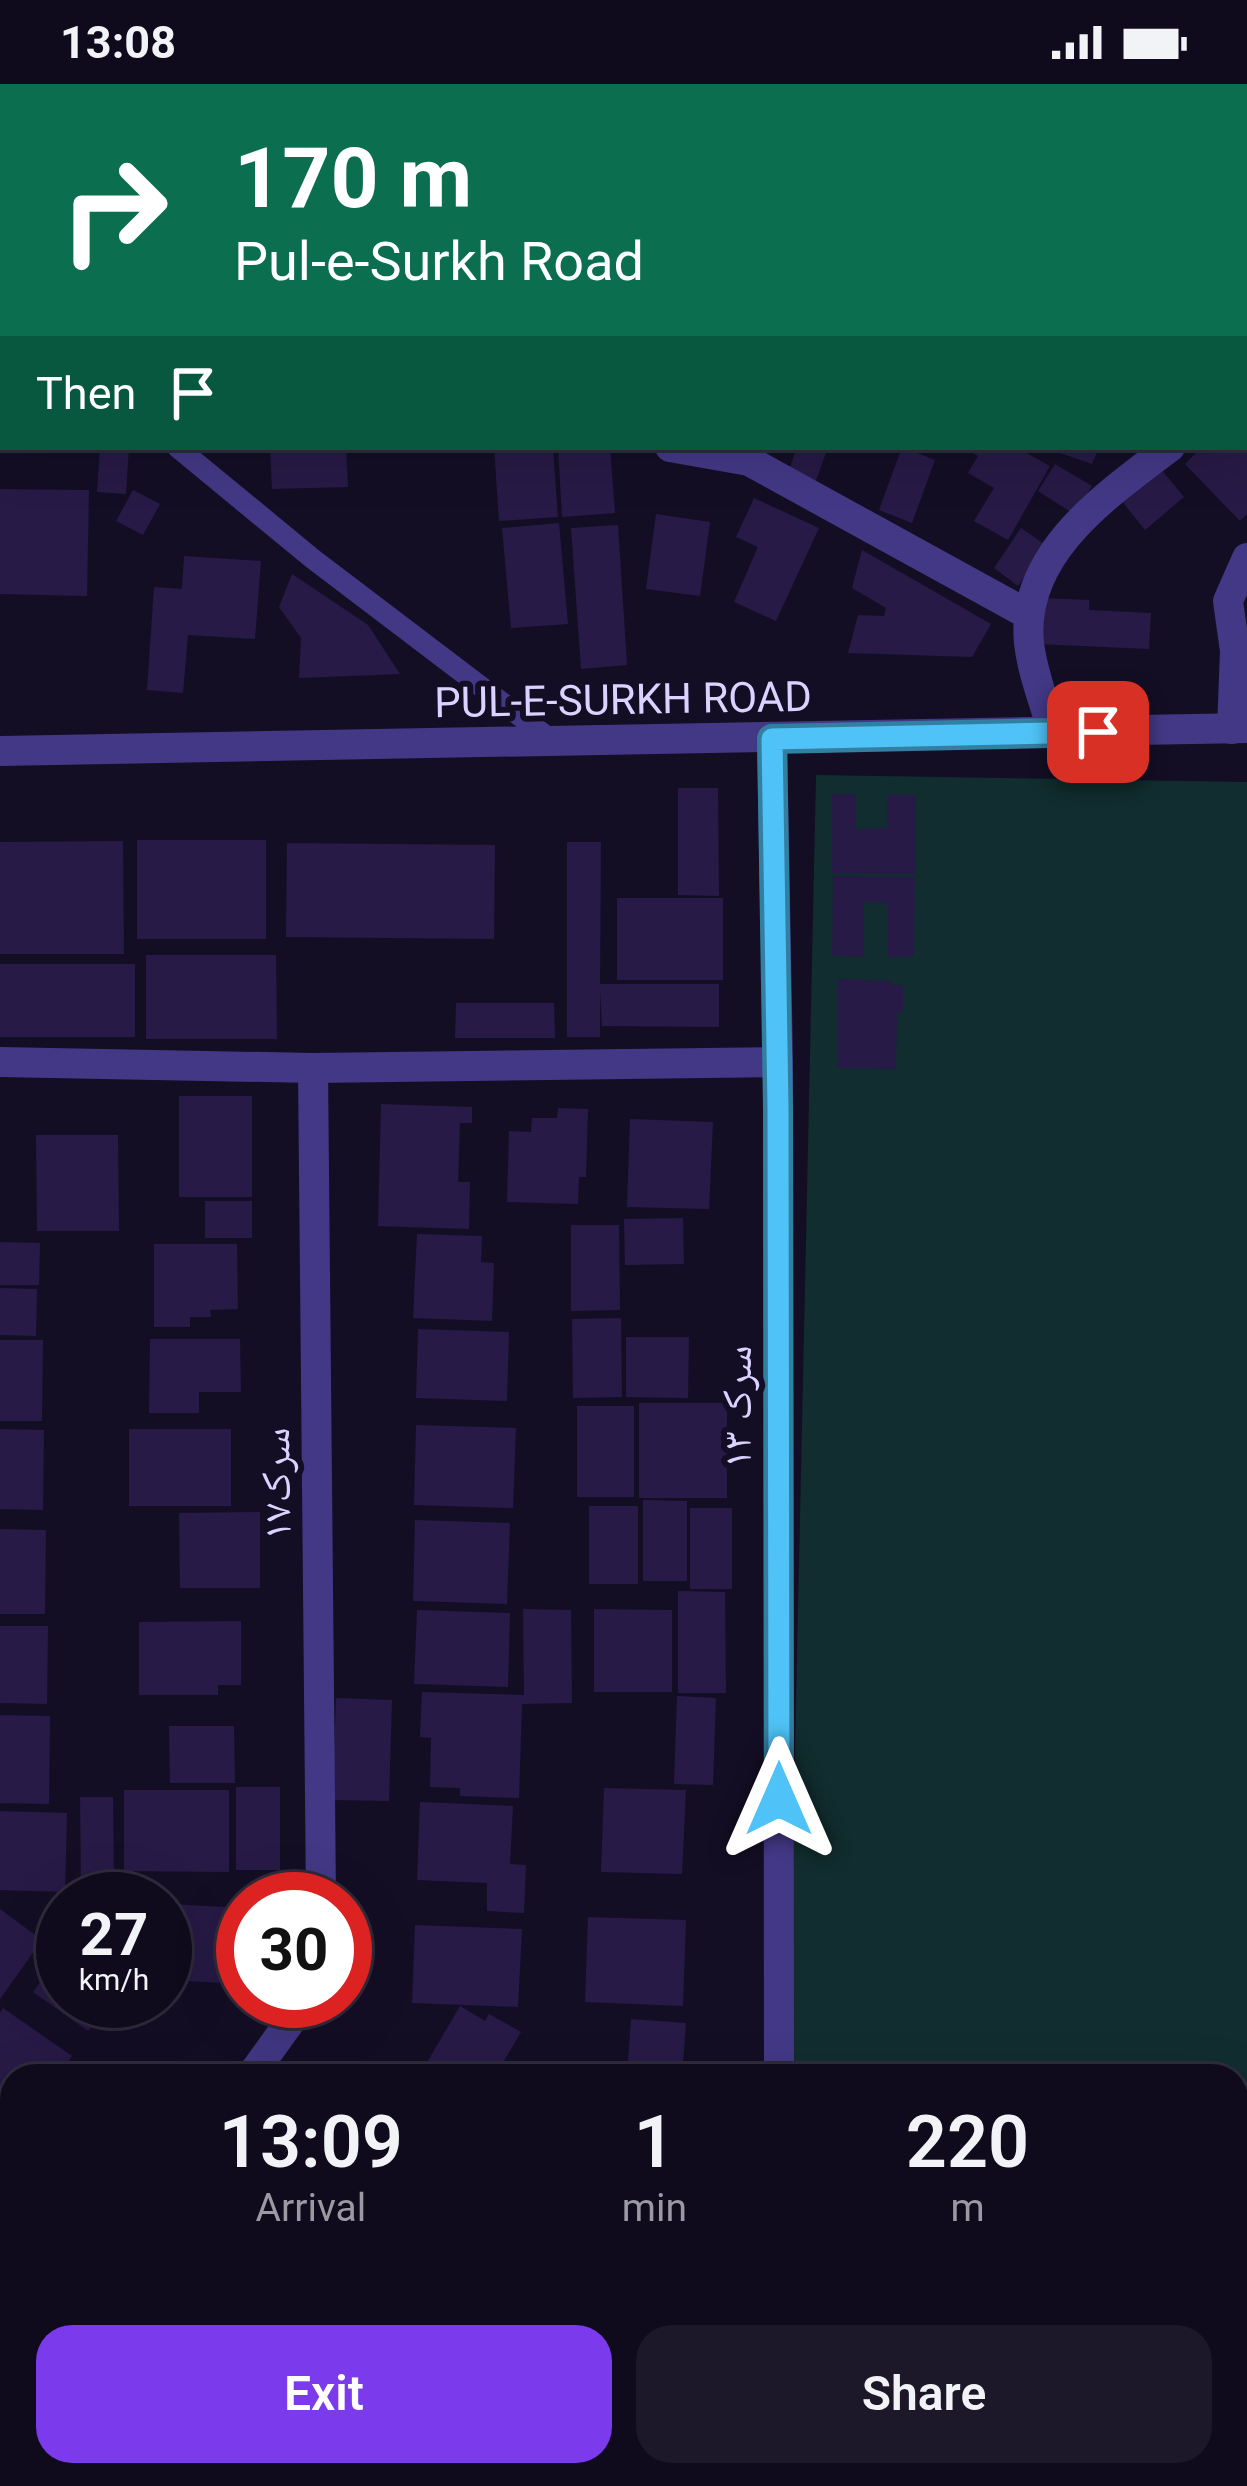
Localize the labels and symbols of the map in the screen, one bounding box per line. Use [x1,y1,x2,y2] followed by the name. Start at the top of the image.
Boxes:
[434,672,812,727] street label: PUL-E-SURKH ROAD
[1047,681,1149,783] pin
[712,1345,761,1469] street label: سرک ۱۳
[250,1427,301,1541] street label: سرک۱۷
[716,1736,842,1862] position arrow
[216,1872,372,2028] speed limit sign: 30

